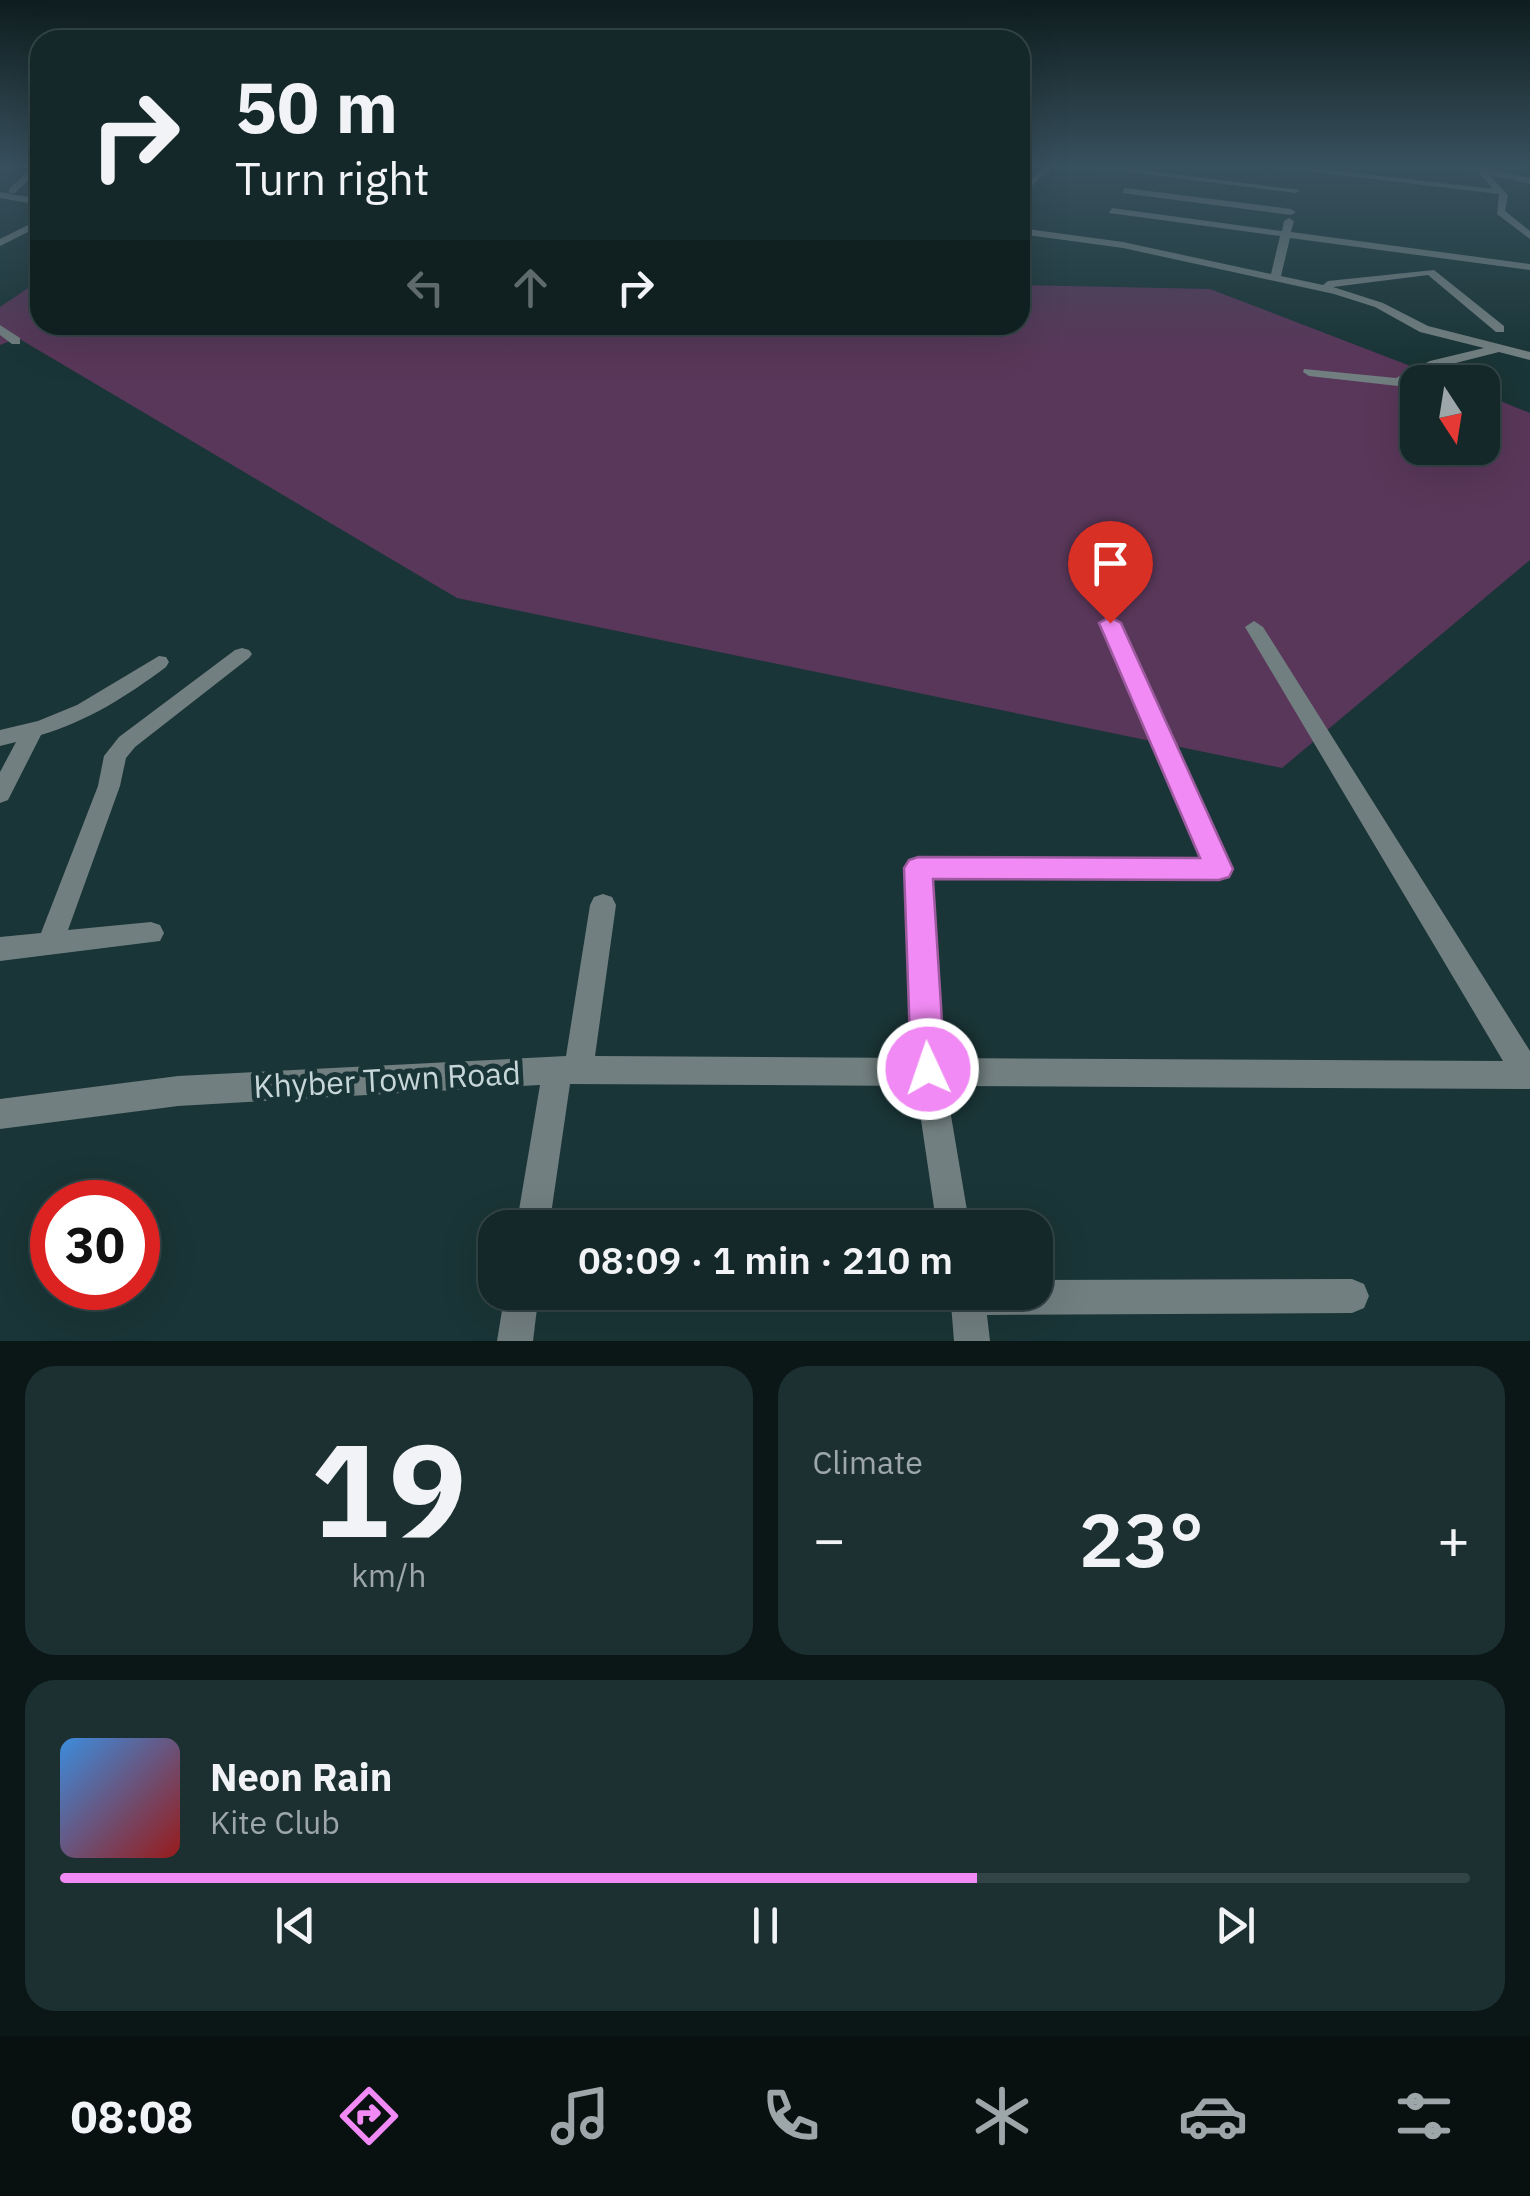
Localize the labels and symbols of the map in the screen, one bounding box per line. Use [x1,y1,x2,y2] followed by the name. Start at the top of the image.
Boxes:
[1400,365,1500,465] north arrow
[1068,521,1153,624] pin
[876,1017,980,1121] position arrow
[252,1051,522,1107] street label: Khyber Town Road
[30,1180,160,1310] speed limit sign: 30

